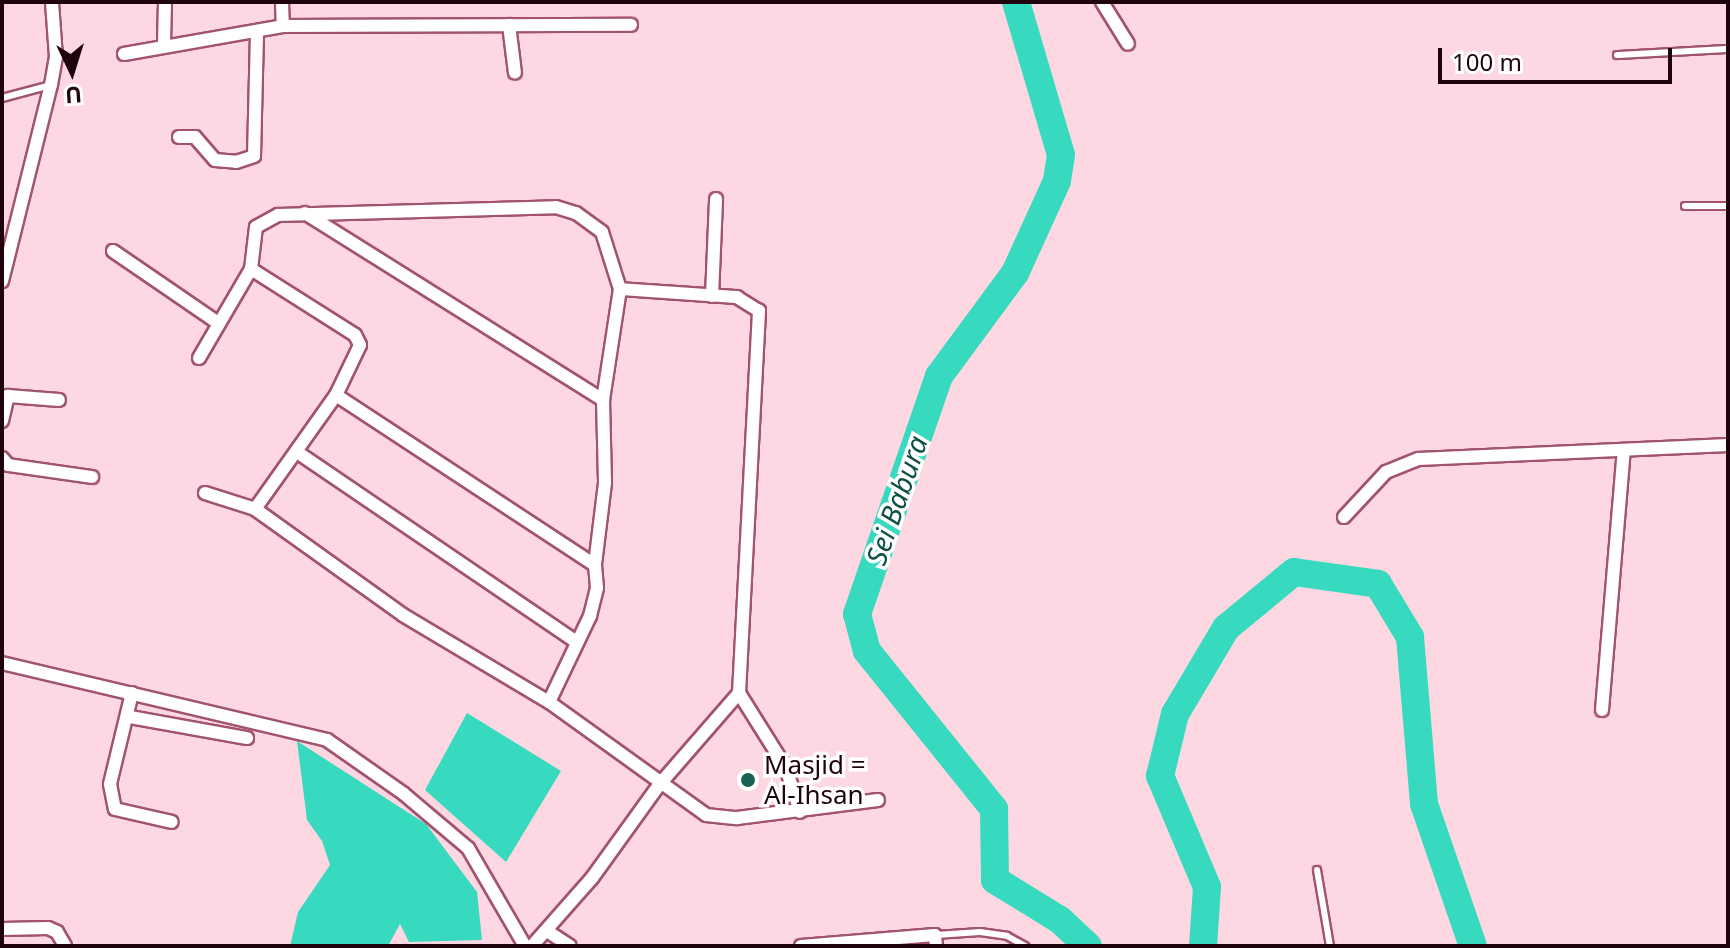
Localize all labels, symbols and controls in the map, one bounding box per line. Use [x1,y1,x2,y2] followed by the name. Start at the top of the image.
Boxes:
[32,32,112,112] north arrow
[1442,32,1676,82] scale bar
[1452,45,1522,78] text: 100 m
[64,80,83,111] text: U
[858,431,934,569] water label: Sei Babura
[764,749,866,810] place label: Masjid = Al-Ihsan
[739,771,757,789] marker: Masjid = Al-Ihsan

